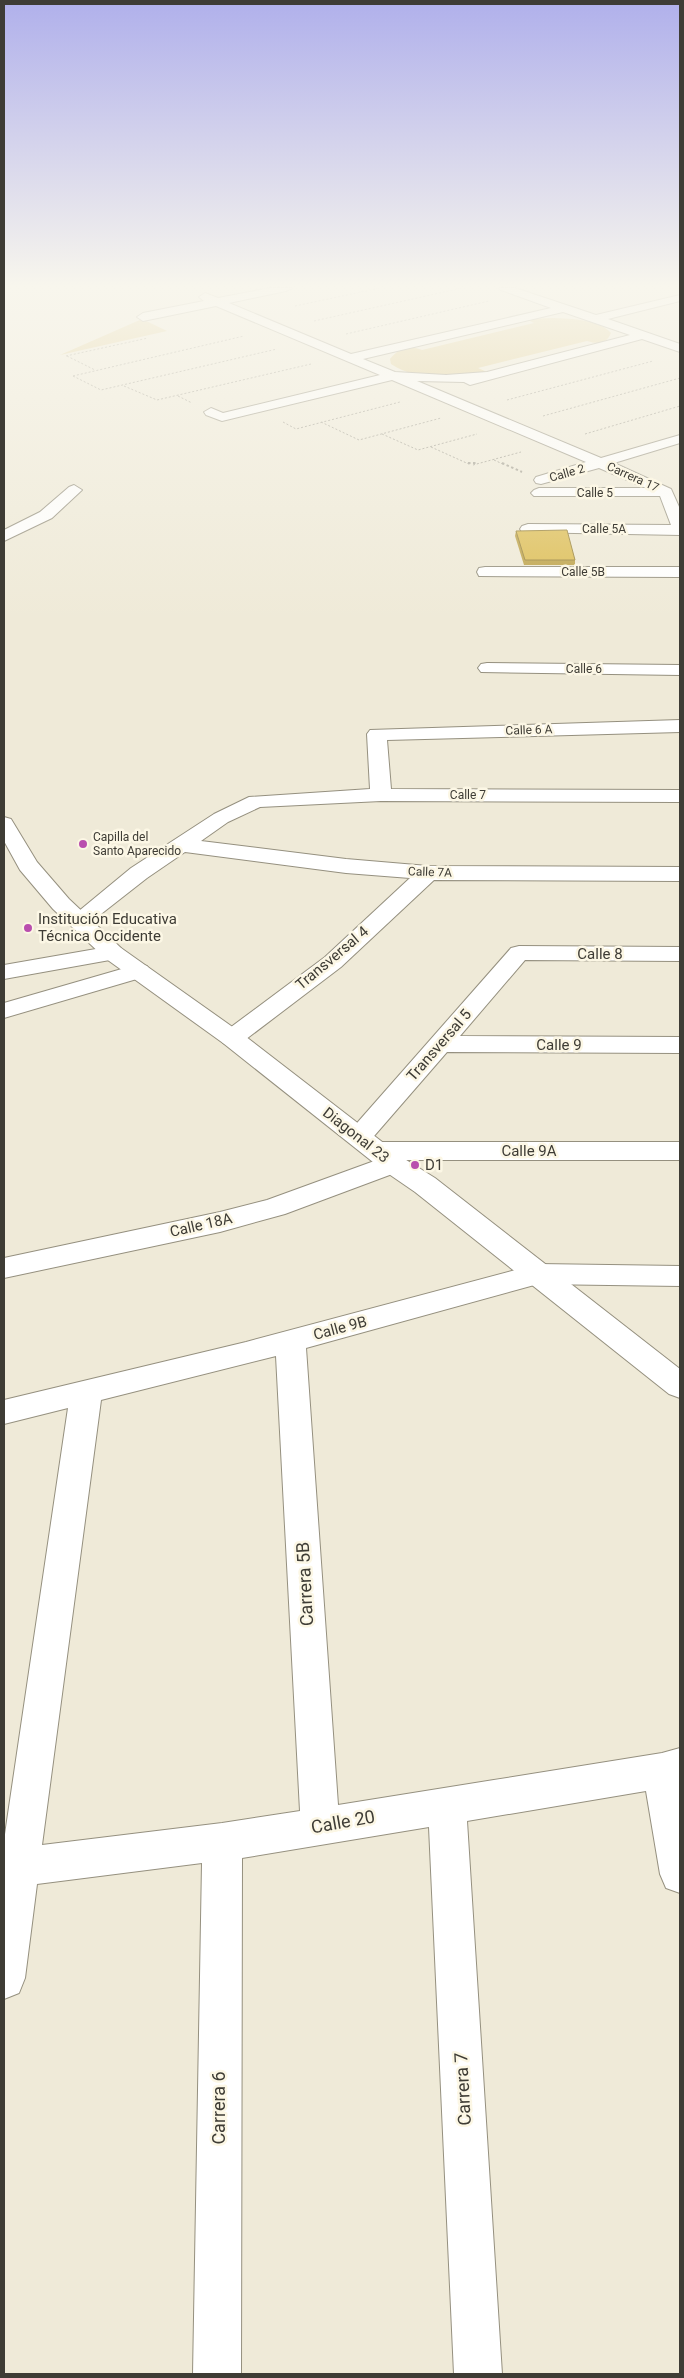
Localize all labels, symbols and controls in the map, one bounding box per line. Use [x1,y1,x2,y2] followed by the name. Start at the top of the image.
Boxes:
[605,459,661,495] street label: Carrera 17
[548,461,587,485] street label: Calle 2
[577,486,613,500] street label: Calle 5
[582,522,626,536] street label: Calle 5A
[561,565,605,579] street label: Calle 5B
[566,662,602,676] street label: Calle 6
[505,722,553,738] street label: Calle 6 A
[450,788,486,802] street label: Calle 7
[93,830,181,858] place label: Capilla del Santo Aparecido
[77,838,89,850] marker: Capilla del Santo Aparecido
[408,864,452,880] street label: Calle 7A
[38,910,177,945] place label: Institución Educativa Técnica Occidente
[22,922,34,934] marker: Institución Educativa Técnica Occidente
[292,922,372,994] street label: Transversal 4
[577,945,623,963] street label: Calle 8
[403,1005,475,1085] street label: Transversal 5
[536,1036,582,1054] street label: Calle 9
[319,1103,393,1167] street label: Diagonal 23
[501,1142,557,1160] street label: Calle 9A
[425,1156,443,1174] place label: D1
[409,1159,421,1171] marker: D1
[168,1209,234,1241] street label: Calle 18A
[311,1312,369,1344] street label: Calle 9B
[292,1541,317,1627] street label: Carrera 5B
[309,1806,377,1837] street label: Calle 20
[450,2052,475,2126] street label: Carrera 7
[208,2071,229,2145] street label: Carrera 6

